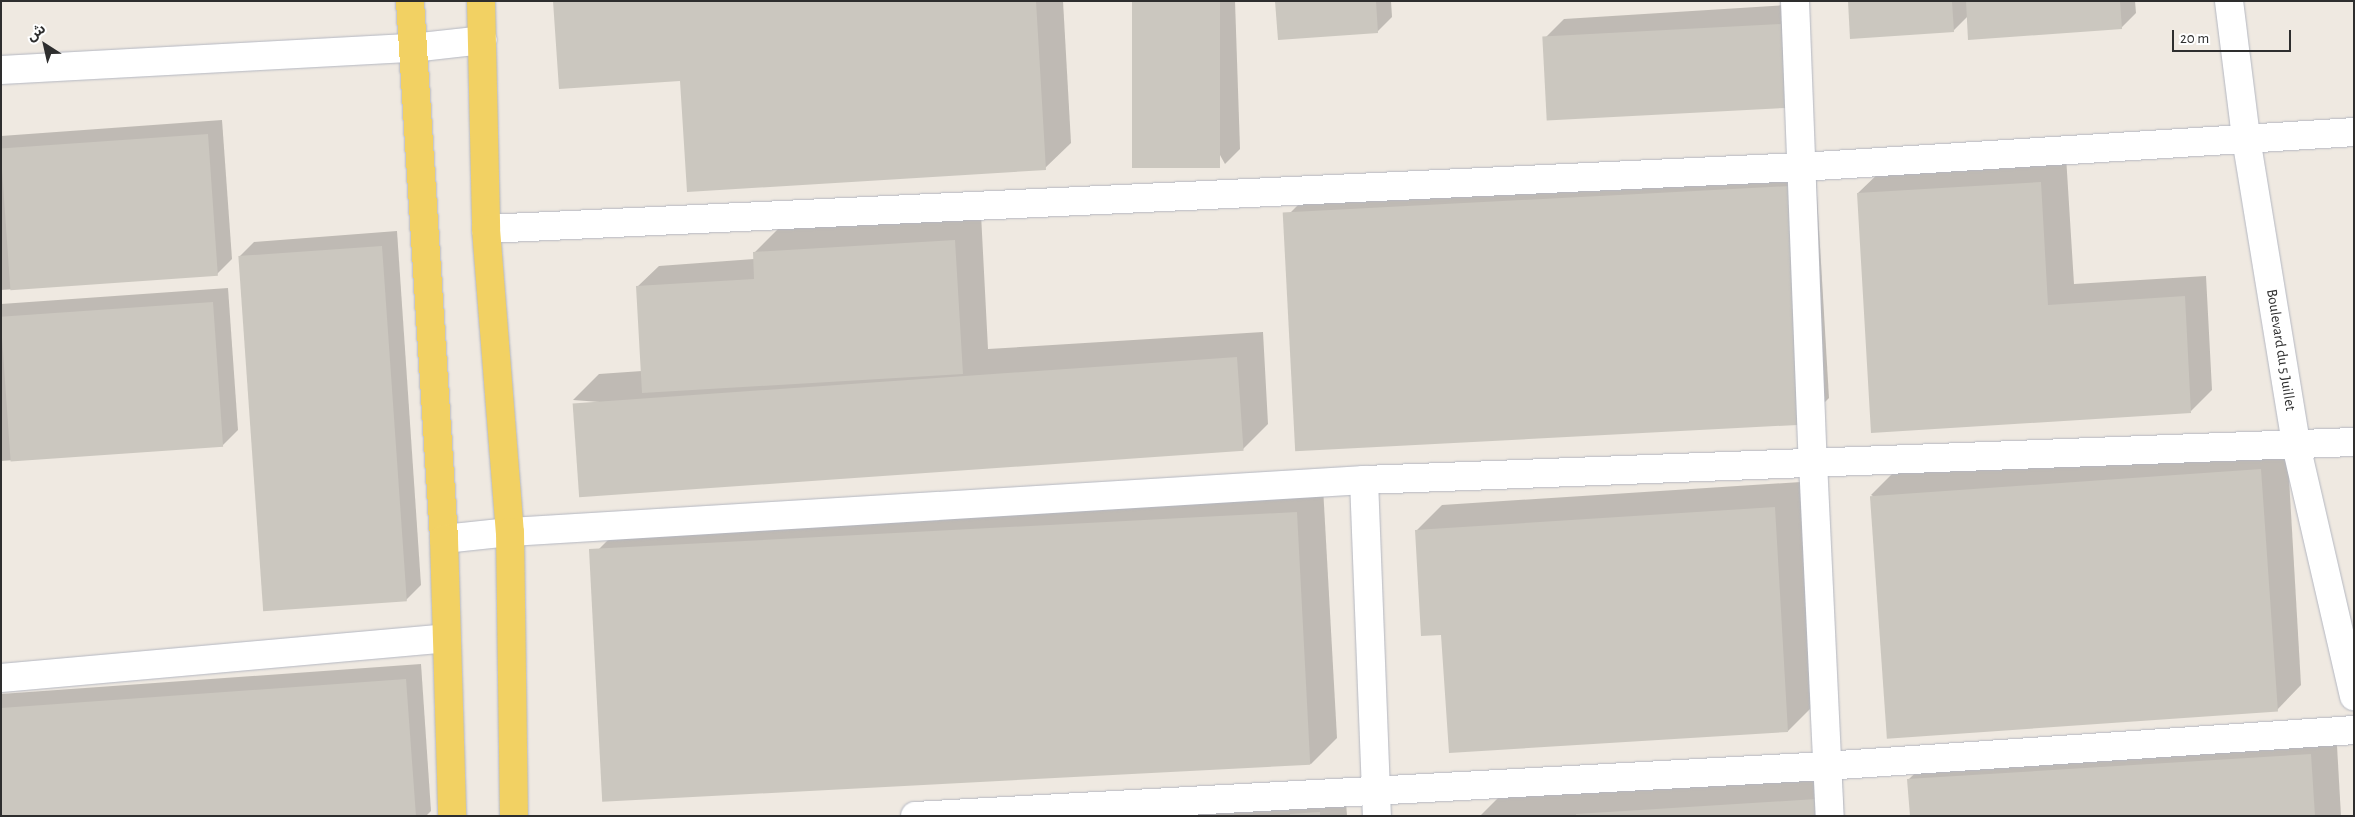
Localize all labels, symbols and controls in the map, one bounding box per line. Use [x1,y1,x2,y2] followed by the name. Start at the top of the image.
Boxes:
[20,20,70,70] north arrow
[2175,20,2294,52] scale bar
[25,21,48,44] text: ش
[2180,31,2209,46] text: 20 m
[2262,288,2300,412] street label: Boulevard du 5 Juillet

